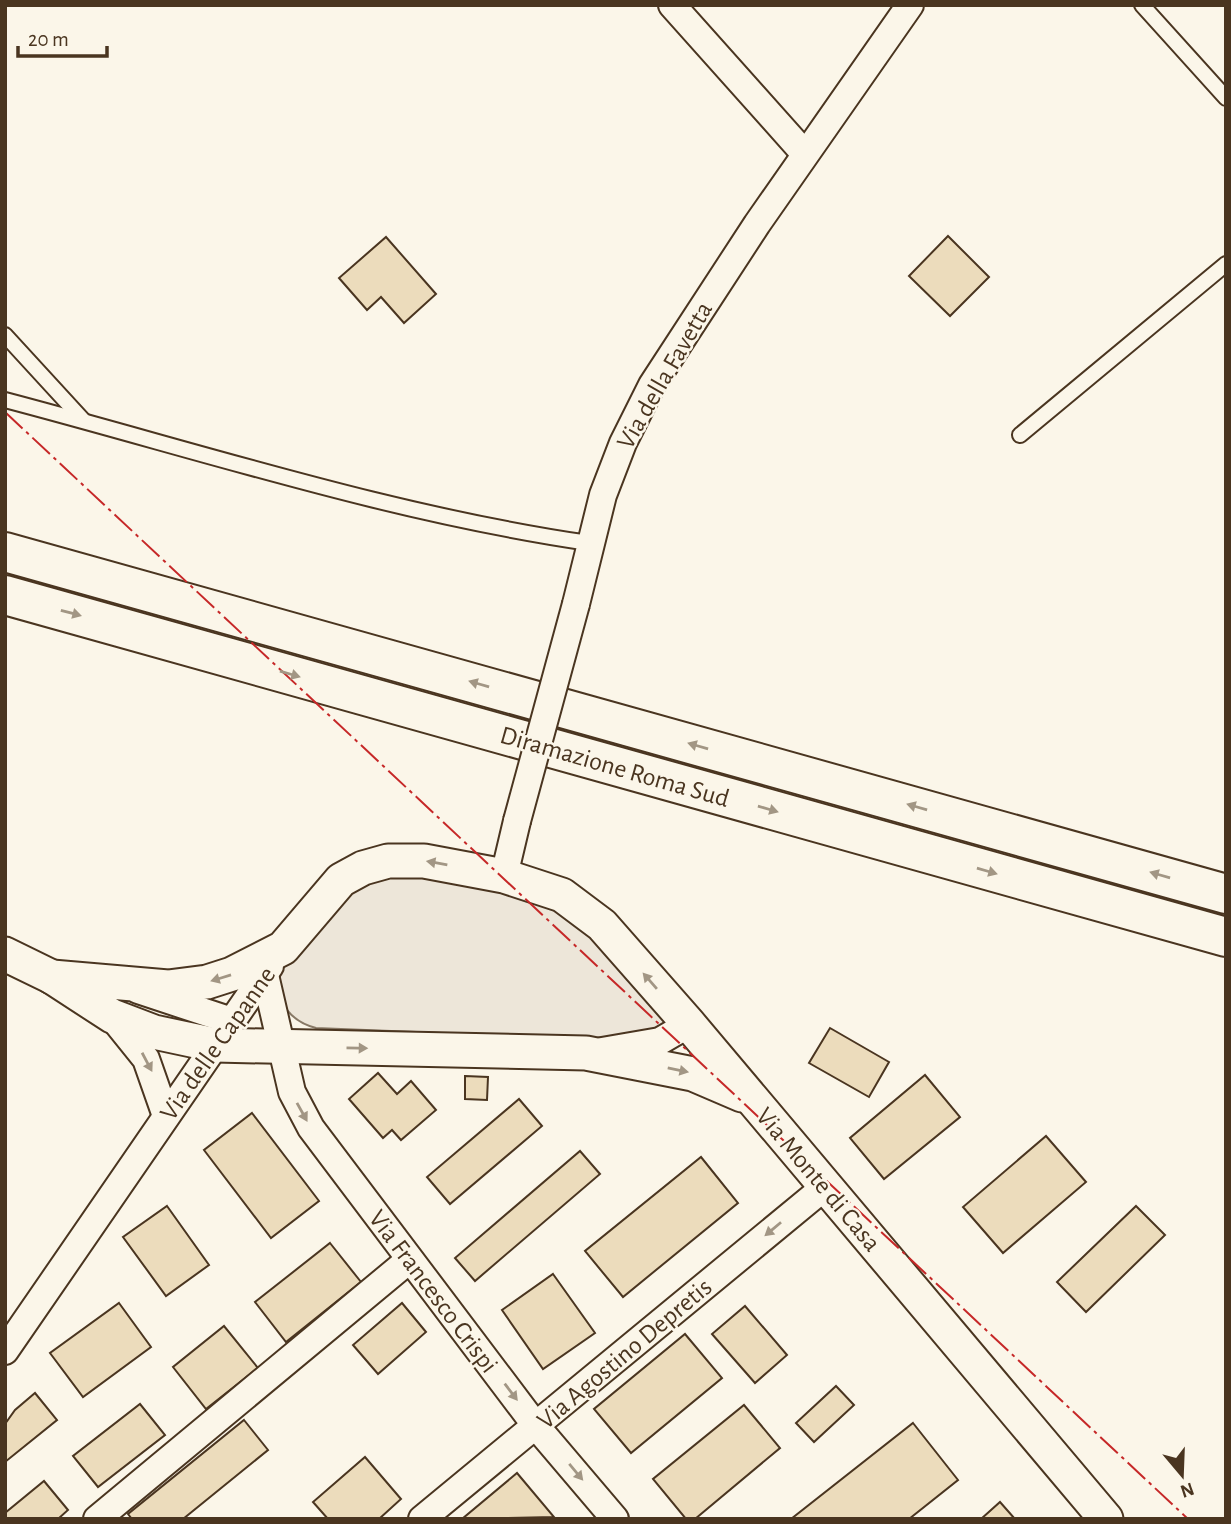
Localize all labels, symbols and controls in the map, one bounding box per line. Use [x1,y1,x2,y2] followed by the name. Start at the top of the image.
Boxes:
[18,14,107,58] scale bar
[28,29,69,50] text: 20 m
[612,297,717,454] street label: Via della Favetta
[60,608,82,619] one-way arrow
[280,670,301,680] one-way arrow
[468,679,489,689] one-way arrow
[497,722,732,812] street label: Diramazione Roma Sud
[688,740,709,750] one-way arrow
[906,801,928,812] one-way arrow
[758,805,779,815] one-way arrow
[426,857,448,868] one-way arrow
[977,866,999,877] one-way arrow
[1149,869,1171,880] one-way arrow
[155,962,280,1125] street label: Via delle Capanne
[211,973,232,983] one-way arrow
[643,973,659,990] one-way arrow
[346,1042,368,1054] one-way arrow
[141,1052,152,1072] one-way arrow
[667,1065,689,1076] one-way arrow
[296,1102,308,1121] one-way arrow
[751,1103,886,1256] street label: Via Monte di Casa
[364,1205,503,1378] street label: Via Francesco Crispi
[764,1222,782,1237] one-way arrow
[533,1274,717,1434] street label: Via Agostino Depretis
[503,1383,518,1401] one-way arrow
[1147,1440,1217,1510] north arrow
[568,1464,583,1481] one-way arrow
[1178,1479,1196,1501] text: N

